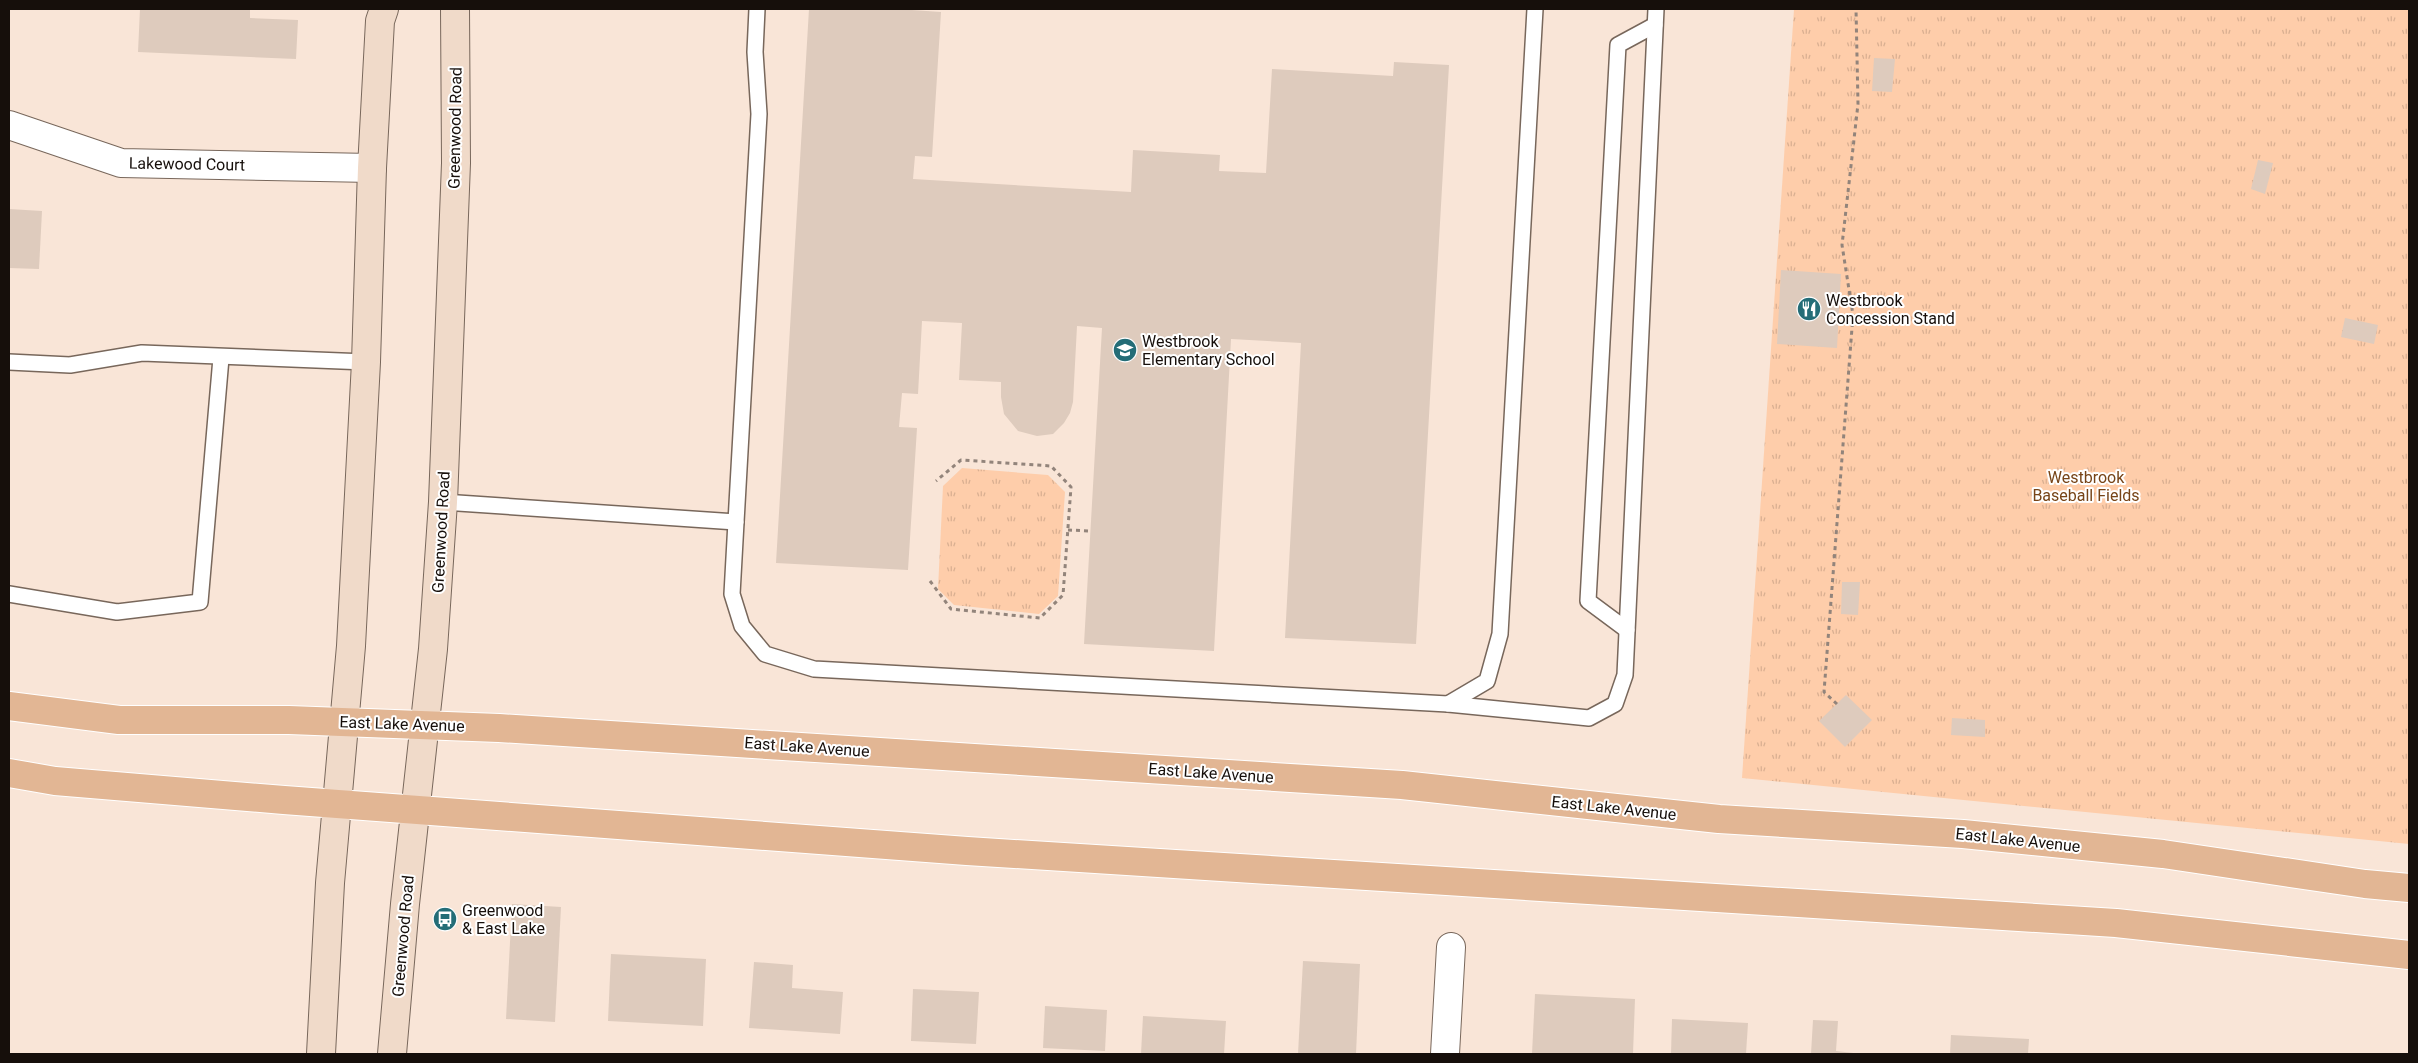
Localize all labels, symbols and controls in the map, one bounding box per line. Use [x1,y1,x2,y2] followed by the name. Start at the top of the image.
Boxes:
[444,67,466,189] street label: Greenwood Road
[129,153,245,175] street label: Lakewood Court
[1826,291,1955,328] place label: Westbrook Concession Stand
[1796,296,1822,322] restaurant icon: Westbrook Concession Stand
[1142,332,1275,369] place label: Westbrook Elementary School
[1112,337,1138,363] school or university icon: Westbrook Elementary School
[2032,468,2140,505] park label: Westbrook Baseball Fields
[428,471,454,593] street label: Greenwood Road
[339,712,465,736] street label: East Lake Avenue
[744,733,870,761] street label: East Lake Avenue
[1148,759,1274,787] street label: East Lake Avenue
[1551,792,1677,824] street label: East Lake Avenue
[1955,824,2081,856] street label: East Lake Avenue
[388,874,418,998] street label: Greenwood Road
[462,901,545,938] place label: Greenwood & East Lake
[432,906,458,932] bus stop icon: Greenwood & East Lake

